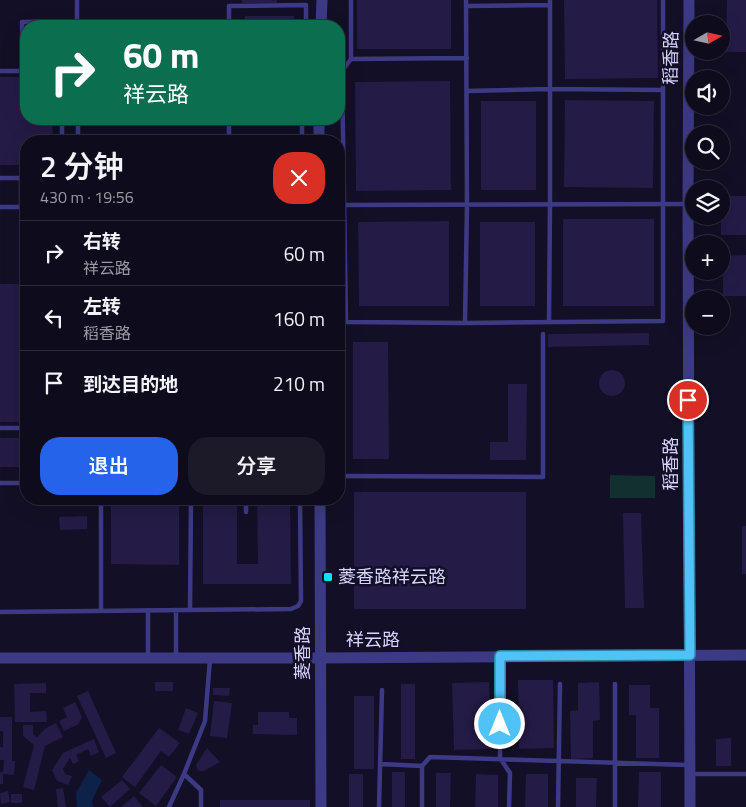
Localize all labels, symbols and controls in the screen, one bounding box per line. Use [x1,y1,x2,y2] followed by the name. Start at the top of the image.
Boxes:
[685,15,730,60] north arrow
[685,15,730,335] map controls
[123,28,199,82] text: 60 m
[657,31,684,85] street label: 稻香路
[40,40,105,105] icon: right
[685,70,730,115] button: sound
[123,77,189,111] text: 祥云路
[685,125,730,170] button: search
[40,143,123,189] text: 2 分钟
[273,152,325,204] button: close
[685,180,730,225] button: layers
[40,185,134,209] text: 430 m · 19:56
[83,226,121,255] text: 右转
[685,235,730,280] button: +
[40,239,68,267] icon: right
[284,239,325,268] text: 60 m
[83,256,131,280] text: 祥云路
[685,290,730,335] button: −
[83,291,121,320] text: 左转
[40,304,68,332] icon: left
[273,304,325,333] text: 160 m
[83,321,131,345] text: 稻香路
[40,369,68,397] icon: arrive
[83,369,178,398] text: 到达目的地
[273,369,325,398] text: 210 m
[667,379,709,421] pin
[674,386,702,414] icon: arrive
[40,437,178,495] button: 退出
[188,437,325,495] button: 分享
[657,437,684,491] street label: 稻香路
[338,563,446,590] place label: 菱香路祥云路
[322,571,334,583] marker: 菱香路祥云路
[289,626,316,680] street label: 菱香路
[346,626,400,653] street label: 祥云路
[473,697,525,749] position arrow

